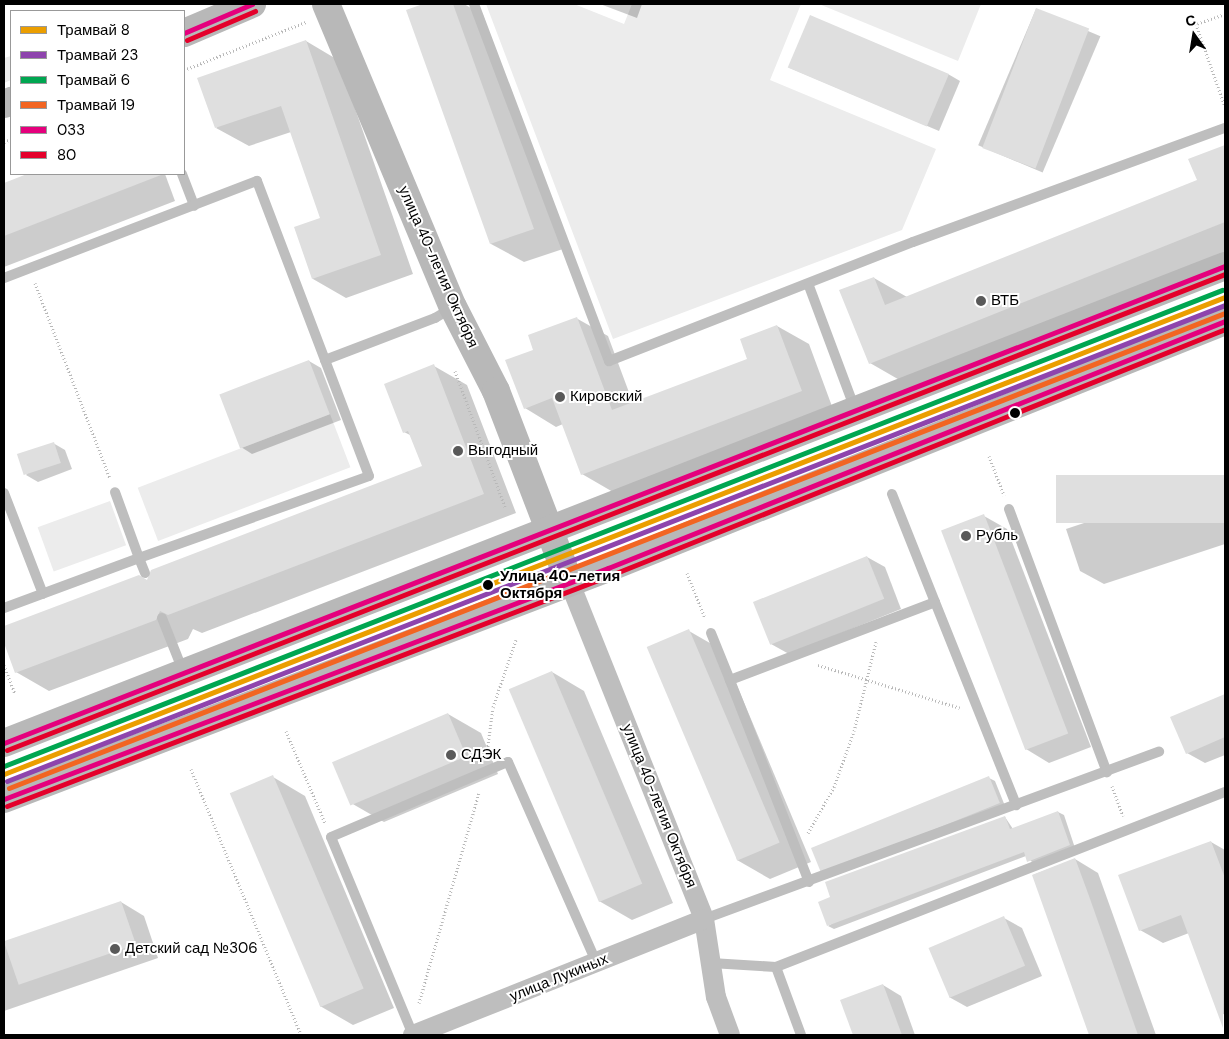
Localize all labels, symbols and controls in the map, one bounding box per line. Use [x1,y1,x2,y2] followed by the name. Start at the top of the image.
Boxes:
[10,10,185,175] legend
[1169,10,1219,60] north arrow
[1184,10,1198,30] text: С
[57,20,130,40] text: Трамвай 8
[57,45,138,65] text: Трамвай 23
[57,70,130,90] text: Трамвай 6
[57,95,135,115] text: Трамвай 19
[57,120,85,140] text: 033
[57,145,76,165] text: 80
[394,183,482,351] street label: улица 40-летия Октября
[991,292,1019,310] place label: ВТБ
[975,295,987,307] marker: ВТБ
[570,388,642,406] place label: Кировский
[554,391,566,403] marker: Кировский
[1010,408,1020,418] unlabelled marker
[468,442,538,460] place label: Выгодный
[452,445,464,457] marker: Выгодный
[976,527,1018,545] place label: Рубль
[960,530,972,542] marker: Рубль
[500,567,620,602] place label: Улица 40-летия Октября
[480,577,496,593] marker: Улица 40-летия Октября
[618,722,700,890] street label: улица 40-летия Октября
[461,746,501,764] place label: СДЭК
[445,749,457,761] marker: СДЭК
[125,940,258,958] place label: Детский сад №306
[109,943,121,955] marker: Детский сад №306
[507,950,611,1006] street label: улица Лукиных

